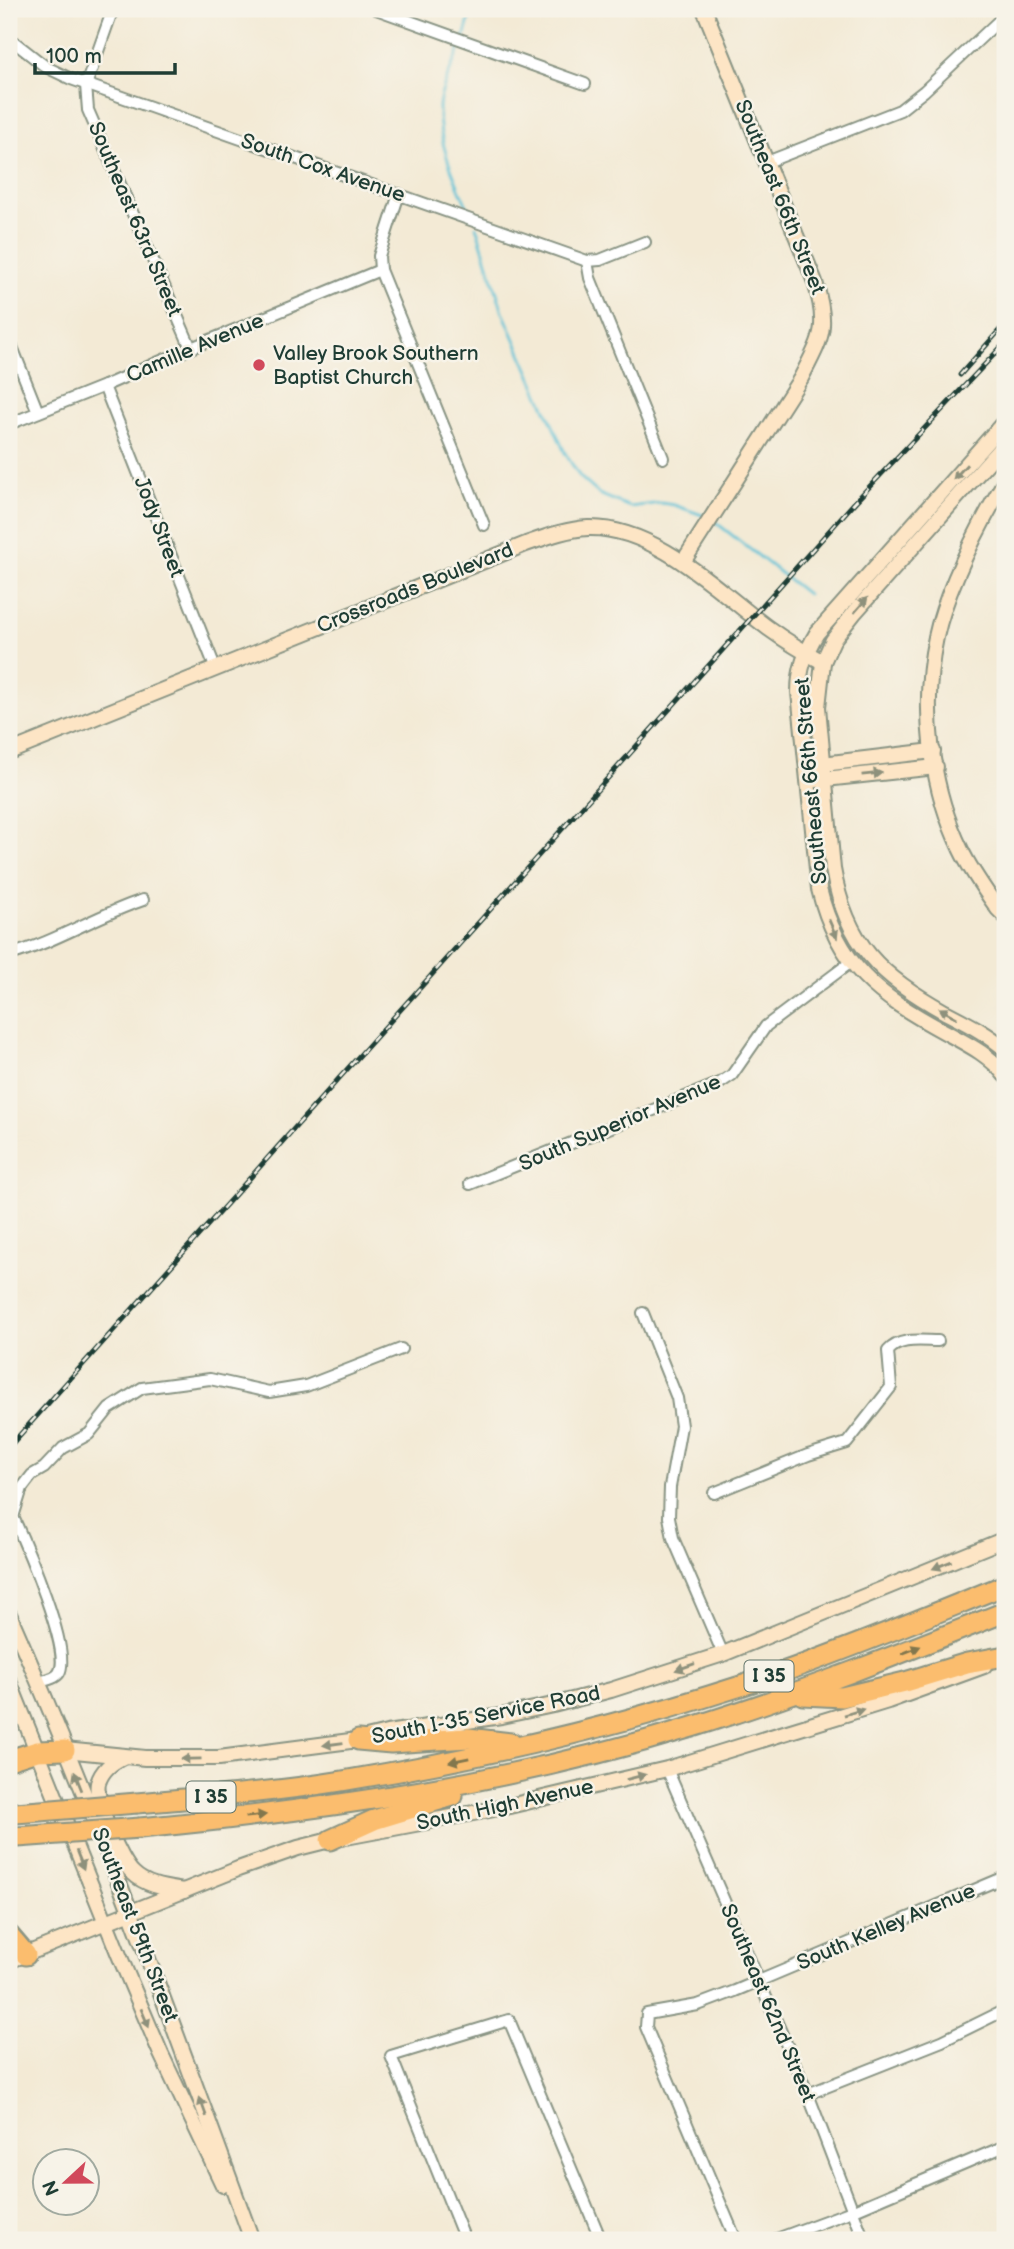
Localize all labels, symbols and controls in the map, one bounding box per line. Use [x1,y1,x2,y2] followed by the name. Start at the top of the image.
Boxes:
[35,32,175,76] scale bar
[46,44,102,69] text: 100 m
[730,96,831,298] street label: Southeast 66th Street
[83,118,188,321] street label: Southeast 63rd Street
[238,128,408,208] street label: South Cox Avenue
[122,308,268,388] street label: Camille Avenue
[273,341,478,390] place label: Valley Brook Southern Baptist Church
[251,357,267,373] marker: Valley Brook Southern Baptist Church
[952,463,968,481] one-way arrow
[128,473,190,581] street label: Jody Street
[313,537,517,639] street label: Crossroads Boulevard
[853,597,868,614] one-way arrow
[789,676,833,886] street label: Southeast 66th Street
[861,768,883,779] one-way arrow
[828,919,839,940] one-way arrow
[938,1007,957,1019] one-way arrow
[515,1069,725,1177] street label: South Superior Avenue
[932,1560,953,1571] one-way arrow
[901,1644,922,1655] one-way arrow
[744,1660,794,1692] road number: I 35
[674,1662,695,1673] one-way arrow
[370,1681,602,1749] street label: South I-35 Service Road
[844,1706,865,1716] one-way arrow
[322,1739,344,1750] one-way arrow
[179,1753,201,1764] one-way arrow
[448,1754,470,1765] one-way arrow
[72,1770,83,1791] one-way arrow
[625,1771,647,1782] one-way arrow
[414,1774,596,1836] street label: South High Avenue
[186,1782,235,1812] road number: I 35
[246,1811,268,1822] one-way arrow
[86,1824,184,2026] street label: Southeast 59th Street
[75,1850,86,1871] one-way arrow
[793,1878,979,1976] street label: South Kelley Avenue
[715,1900,821,2106] street label: Southeast 62nd Street
[140,2008,151,2029] one-way arrow
[197,2097,208,2118] one-way arrow
[32,2148,102,2218] north arrow
[38,2177,65,2199] text: N

